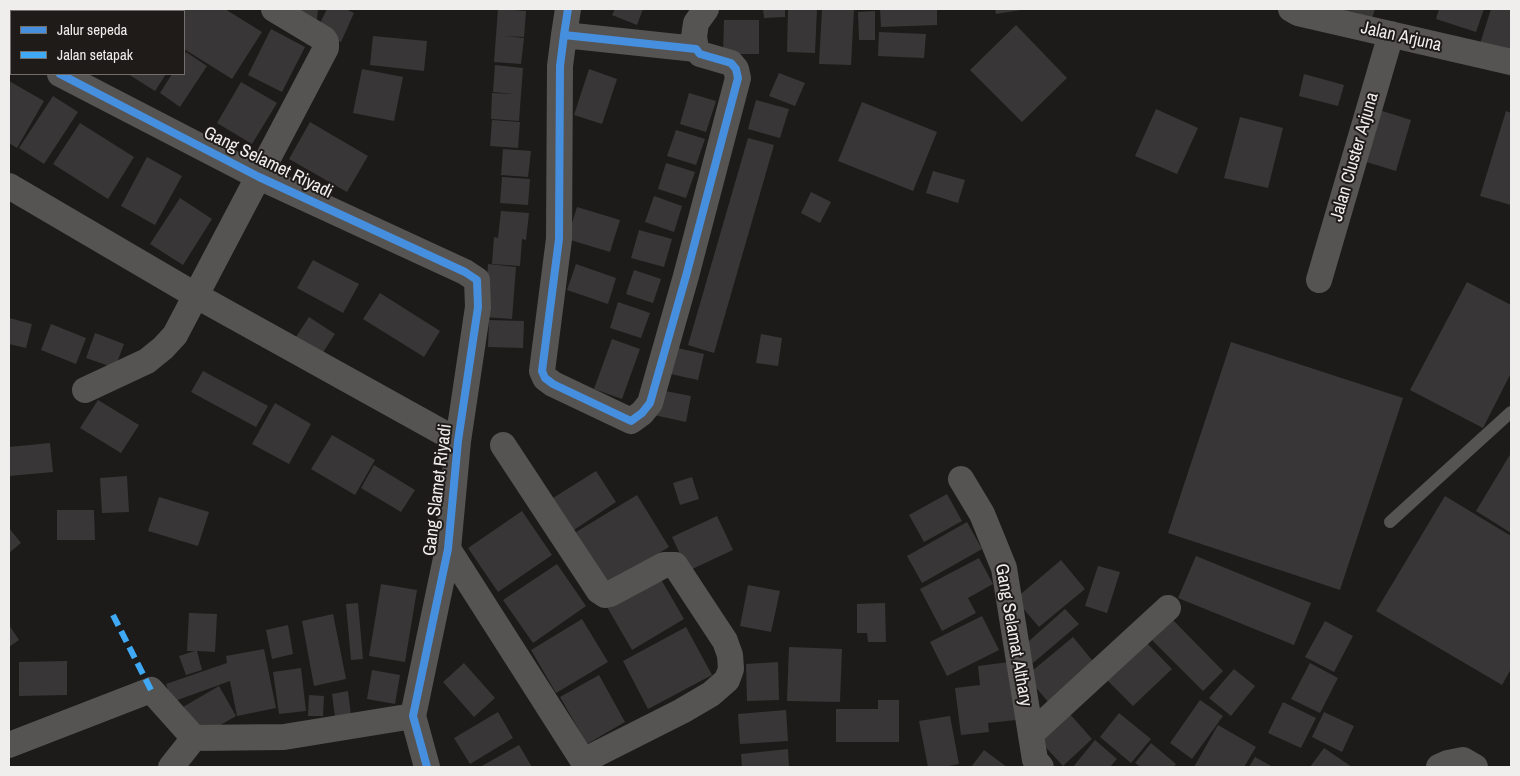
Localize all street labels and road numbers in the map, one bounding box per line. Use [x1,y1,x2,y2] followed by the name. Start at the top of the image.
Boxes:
[1359,17,1443,57] street label: Jalan Arjuna
[1326,90,1384,224] street label: Jalan Cluster Arjuna
[200,122,336,204] street label: Gang Selamet Riyadi
[419,423,457,557] street label: Gang Slamet Riyadi
[990,562,1036,708] street label: Gang Selamat Althary

